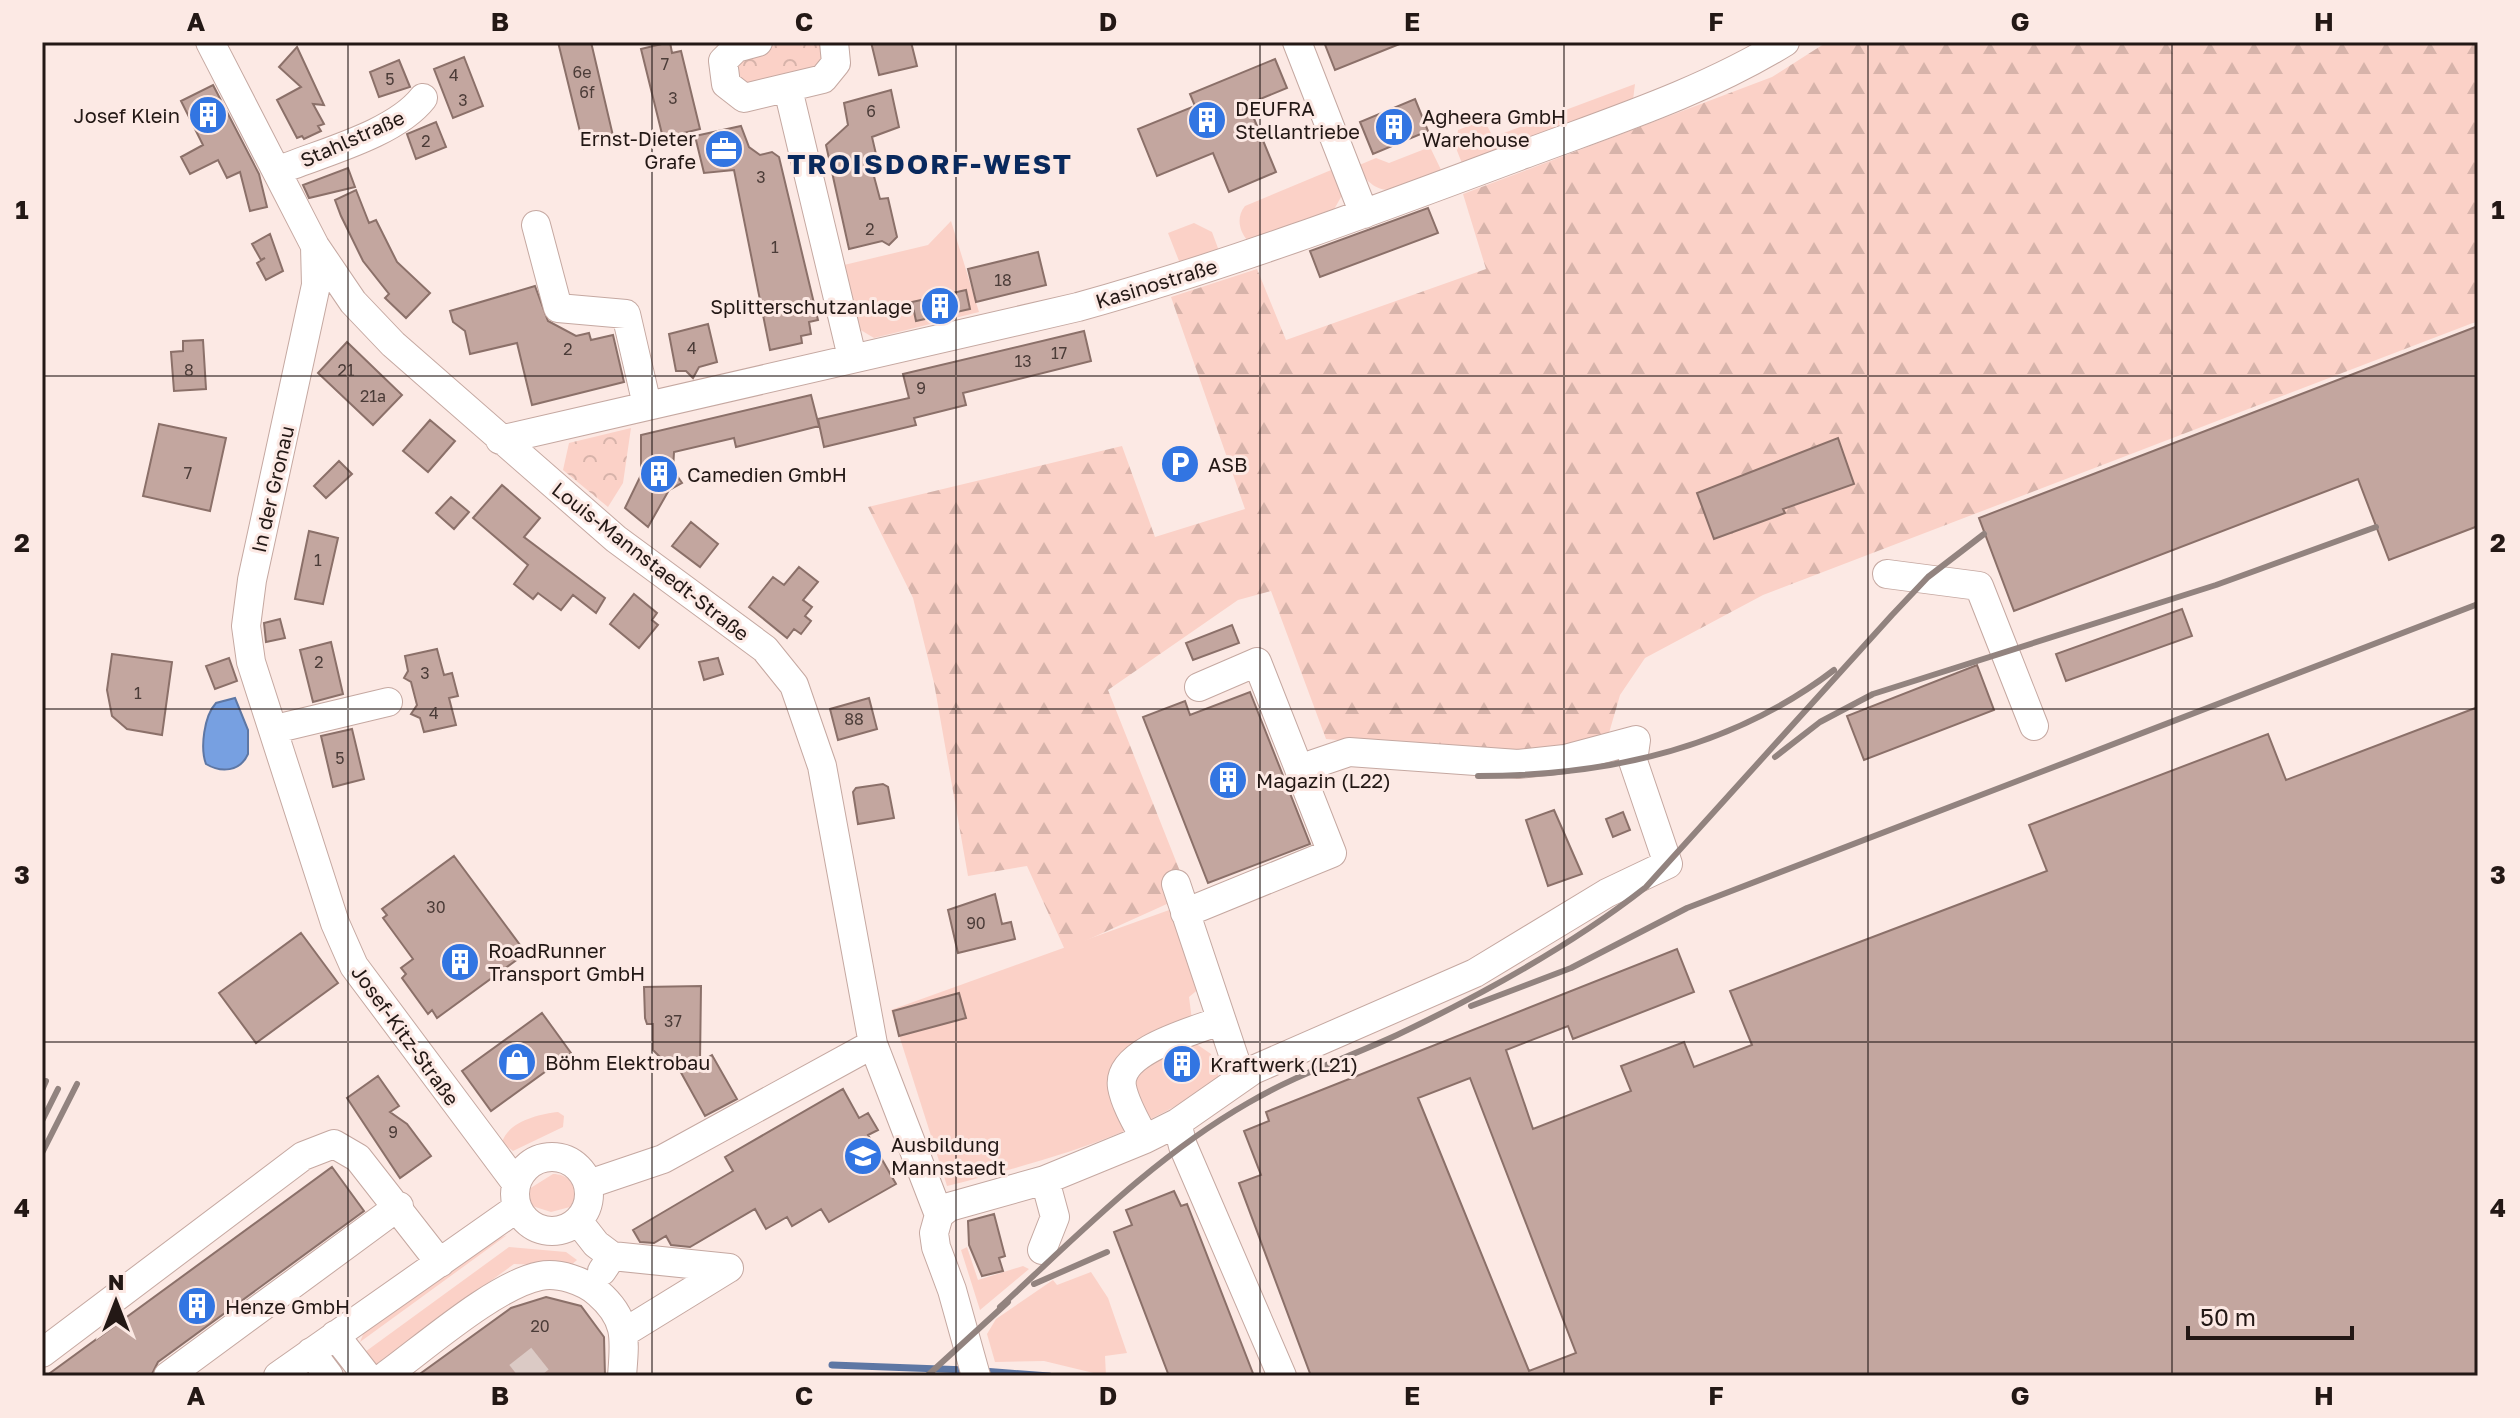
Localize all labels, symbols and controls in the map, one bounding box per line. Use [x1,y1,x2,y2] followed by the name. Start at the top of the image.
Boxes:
[187,6,206,37] text: A
[491,6,509,37] text: B
[795,6,813,37] text: C
[1099,6,1117,37] text: D
[1404,6,1420,37] text: E
[1708,6,1724,37] text: F
[2010,6,2030,37] text: G
[2314,6,2334,37] text: H
[661,54,669,74] house number: 7
[573,62,591,82] house number: 6e
[449,65,459,85] house number: 4
[385,69,395,89] house number: 5
[579,82,595,102] house number: 6f
[668,88,678,108] house number: 3
[458,90,468,110] house number: 3
[187,94,229,136] building icon: Josef Klein
[1235,96,1360,143] place label: DEUFRA Stellantriebe
[1186,99,1228,141] building icon: DEUFRA Stellantriebe
[866,101,876,121] house number: 6
[74,103,180,127] place label: Josef Klein
[296,104,408,172] street label: Stahlstraße
[1422,104,1566,151] place label: Agheera GmbH Warehouse
[1373,106,1415,148] building icon: Agheera GmbH Warehouse
[580,126,696,173] place label: Ernst-Dieter Grafe
[703,128,745,170] office icon: Ernst-Dieter Grafe
[421,131,431,151] house number: 2
[787,147,1073,180] district label: TROISDORF-WEST
[756,167,766,187] house number: 3
[15,194,29,225] text: 1
[2491,194,2505,225] text: 1
[865,219,875,239] house number: 2
[771,237,779,257] house number: 1
[1092,253,1220,313] street label: Kasinostraße
[994,270,1012,290] house number: 18
[919,285,961,327] building icon: Splitterschutzanlage
[710,294,912,318] place label: Splitterschutzanlage
[687,338,697,358] house number: 4
[563,339,573,359] house number: 2
[1051,343,1067,363] house number: 17
[1014,351,1032,371] house number: 13
[184,360,194,380] house number: 8
[337,360,355,380] house number: 21
[916,378,926,398] house number: 9
[360,386,386,406] house number: 21a
[246,423,298,555] street label: In der Gronau
[1159,443,1201,485] parking icon: ASB
[1208,452,1247,476] place label: ASB
[638,453,680,495] building icon: Camedien GmbH
[687,462,847,486] place label: Camedien GmbH
[184,463,192,483] house number: 7
[548,477,754,645] street label: Louis-Mannstaedt-Straße
[14,527,30,558] text: 2
[2490,527,2506,558] text: 2
[314,550,322,570] house number: 1
[314,652,324,672] house number: 2
[420,663,430,683] house number: 3
[134,683,142,703] house number: 1
[429,703,439,723] house number: 4
[844,709,864,729] house number: 88
[335,748,345,768] house number: 5
[1207,759,1249,801] building icon: Magazin (L22)
[1256,768,1391,792] place label: Magazin (L22)
[14,859,30,890] text: 3
[2490,859,2506,890] text: 3
[426,897,446,917] house number: 30
[966,913,986,933] house number: 90
[488,938,645,985] place label: RoadRunner Transport GmbH
[439,941,481,983] building icon: RoadRunner Transport GmbH
[347,960,465,1110] street label: Josef-Kitz-Straße
[664,1011,682,1031] house number: 37
[496,1041,538,1083] shop icon: Böhm Elektrobau
[1161,1043,1203,1085] building icon: Kraftwerk (L21)
[545,1050,710,1074] place label: Böhm Elektrobau
[1210,1052,1358,1076] place label: Kraftwerk (L21)
[388,1122,398,1142] house number: 9
[891,1132,1006,1179] place label: Ausbildung Mannstaedt
[842,1135,884,1177] school or university icon: Ausbildung Mannstaedt
[14,1192,30,1223] text: 4
[2490,1192,2506,1223] text: 4
[76,1262,156,1342] north arrow
[108,1268,124,1295] text: N
[176,1285,218,1327] building icon: Henze GmbH
[2188,1290,2352,1340] scale bar
[225,1294,350,1318] place label: Henze GmbH
[2200,1302,2256,1331] text: 50 m
[530,1316,550,1336] house number: 20
[187,1380,206,1411] text: A
[491,1380,509,1411] text: B
[795,1380,813,1411] text: C
[1099,1380,1117,1411] text: D
[1404,1380,1420,1411] text: E
[1708,1380,1724,1411] text: F
[2010,1380,2030,1411] text: G
[2314,1380,2334,1411] text: H

